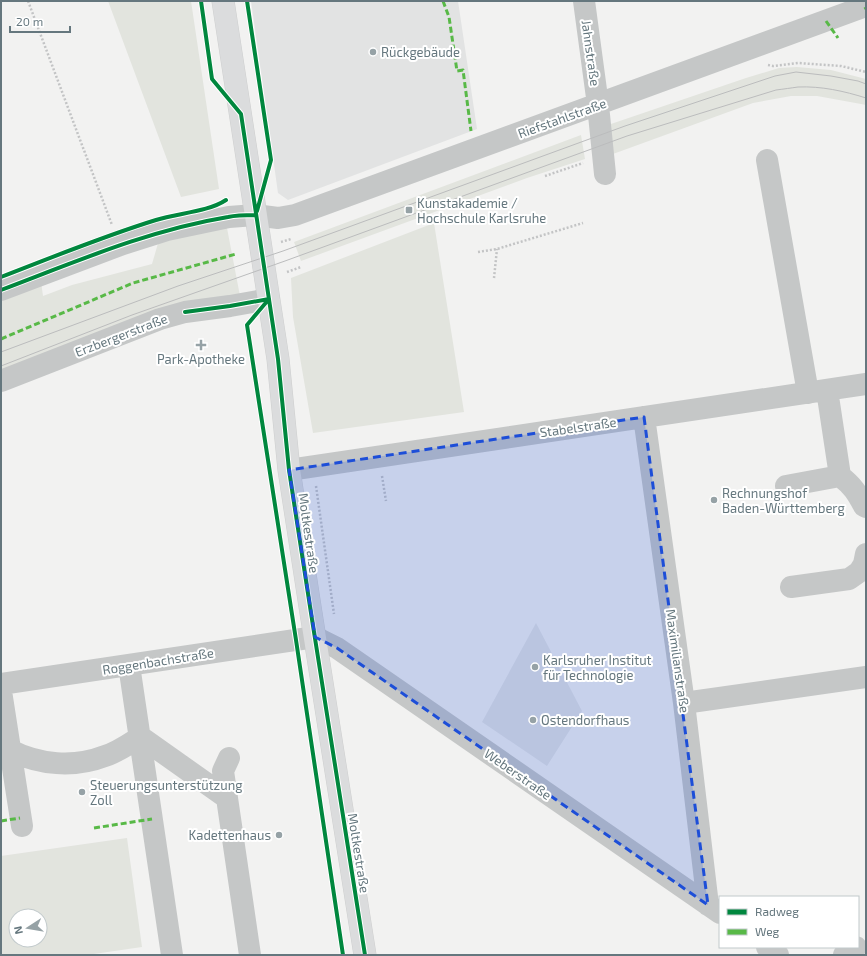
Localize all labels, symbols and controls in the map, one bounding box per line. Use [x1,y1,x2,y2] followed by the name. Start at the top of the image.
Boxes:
[10,8,70,34] scale bar
[16,14,43,28] text: 20 m
[578,19,604,87] street label: Jahnstraße
[381,44,460,60] place label: Rückgebäude
[368,47,378,57] marker: Rückgebäude
[516,95,608,141] street label: Riefstahlstraße
[417,195,546,226] place label: Kunstakademie / Hochschule Karlsruhe
[404,205,414,215] marker: Kunstakademie / Hochschule Karlsruhe
[73,310,170,360] street label: Erzbergerstraße
[196,340,206,350] marker: Park-Apotheke
[157,351,245,367] place label: Park-Apotheke
[539,414,617,440] street label: Stabelstraße
[722,485,845,516] place label: Rechnungshof Baden-Württemberg
[295,492,323,574] street label: Moltkestraße
[709,495,719,505] marker: Rechnungshof Baden-Württemberg
[663,608,693,714] street label: Maximilianstraße
[101,644,215,678] street label: Roggenbachstraße
[543,652,652,683] place label: Karlsruher Institut für Technologie
[530,662,540,672] marker: Karlsruher Institut für Technologie
[541,712,629,728] place label: Ostendorfhaus
[528,715,538,725] marker: Ostendorfhaus
[481,745,555,803] street label: Weberstraße
[90,777,242,808] place label: Steuerungsunterstützung Zoll
[77,787,87,797] marker: Steuerungsunterstützung Zoll
[345,812,373,894] street label: Moltkestraße
[189,827,271,843] place label: Kadettenhaus
[274,830,284,840] marker: Kadettenhaus
[719,896,859,948] legend
[755,904,799,918] text: Radweg
[8,908,48,948] north arrow
[755,924,780,938] text: Weg
[11,925,25,935] text: N

